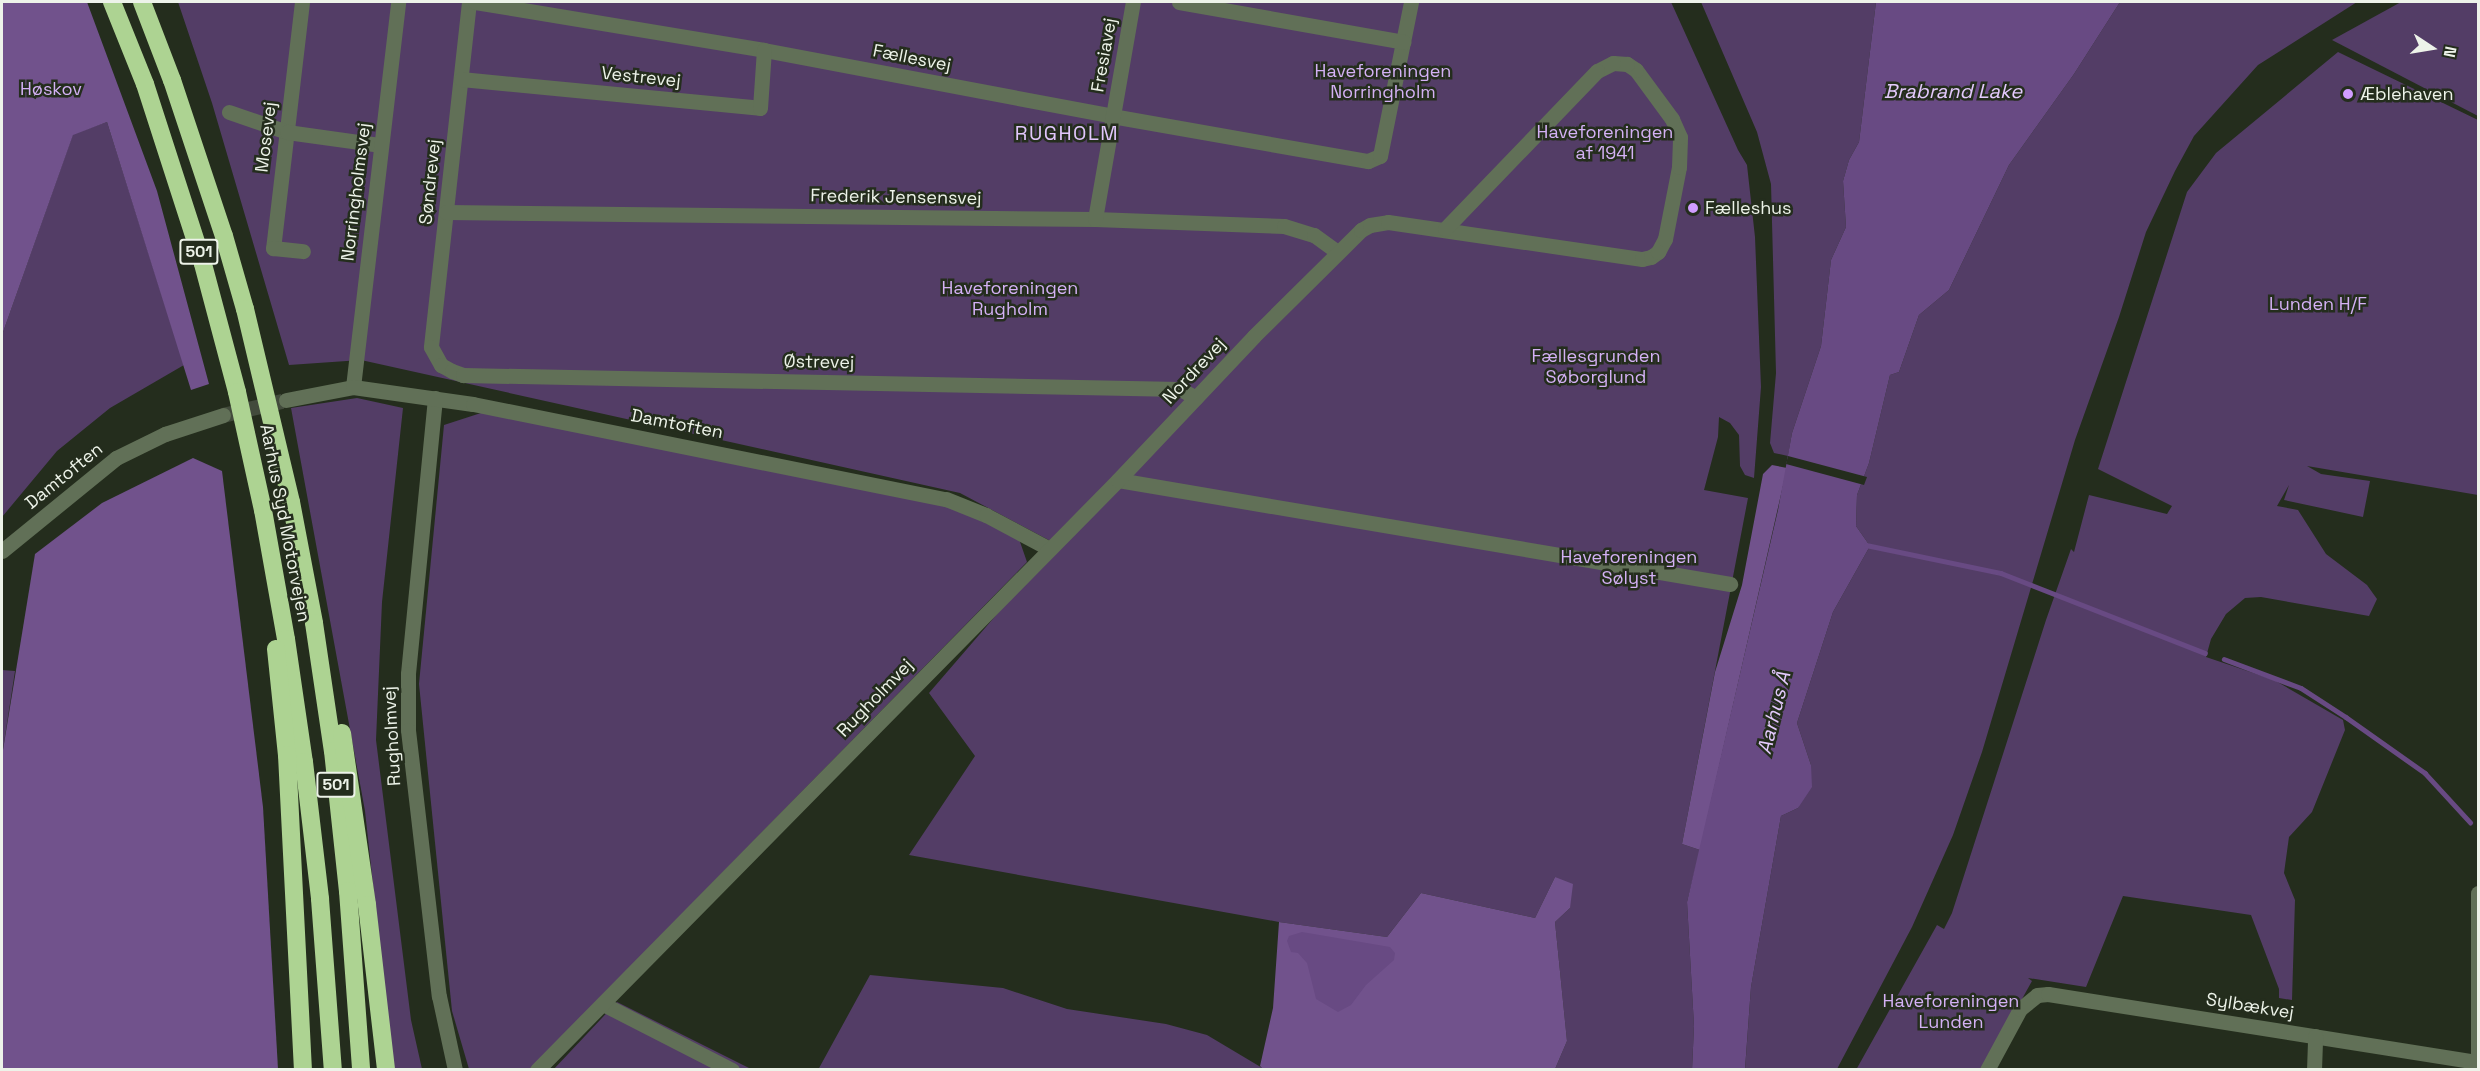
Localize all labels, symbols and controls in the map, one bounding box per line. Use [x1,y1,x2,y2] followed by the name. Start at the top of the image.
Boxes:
[1087,16,1121,94] street label: Fresiavej
[2402,18,2462,78] north arrow
[871,40,953,76] street label: Fællesvej
[2439,44,2461,59] text: N
[1315,61,1451,104] park label: Haveforeningen Norringholm
[600,62,682,92] street label: Vestrevej
[20,78,82,100] park label: Høskov
[1884,79,2022,103] water label: Brabrand Lake
[2360,83,2454,105] place label: Æblehaven
[2341,87,2355,101] marker: Æblehaven
[251,100,281,174] street label: Mosevej
[1015,121,1119,145] district label: RUGHOLM
[337,122,375,262] street label: Norringholmsvej
[1537,122,1673,164] park label: Haveforeningen af 1941
[415,138,445,226] street label: Søndrevej
[810,185,982,209] street label: Frederik Jensensvej
[1705,197,1792,219] place label: Fælleshus
[1686,201,1700,215] marker: Fælleshus
[178,239,220,265] road number: 501
[942,278,1078,320] park label: Haveforeningen Rugholm
[2269,293,2367,315] park label: Lunden H/F
[1158,334,1230,408] street label: Nordrevej
[1532,346,1660,388] park label: Fællesgrunden Søborglund
[783,351,855,373] street label: Østrevej
[629,404,725,444] street label: Damtoften
[255,422,315,624] street label: Aarhus Syd Motorvejen
[21,438,107,514] street label: Damtoften
[1561,547,1697,590] park label: Haveforeningen Sølyst
[832,654,918,742] street label: Rugholmvej
[1752,669,1796,757] water label: Aarhus Å
[379,685,405,787] street label: Rugholmvej
[315,772,357,798] road number: 501
[2204,988,2296,1024] street label: Sylbækvej
[1883,991,2019,1034] park label: Haveforeningen Lunden

